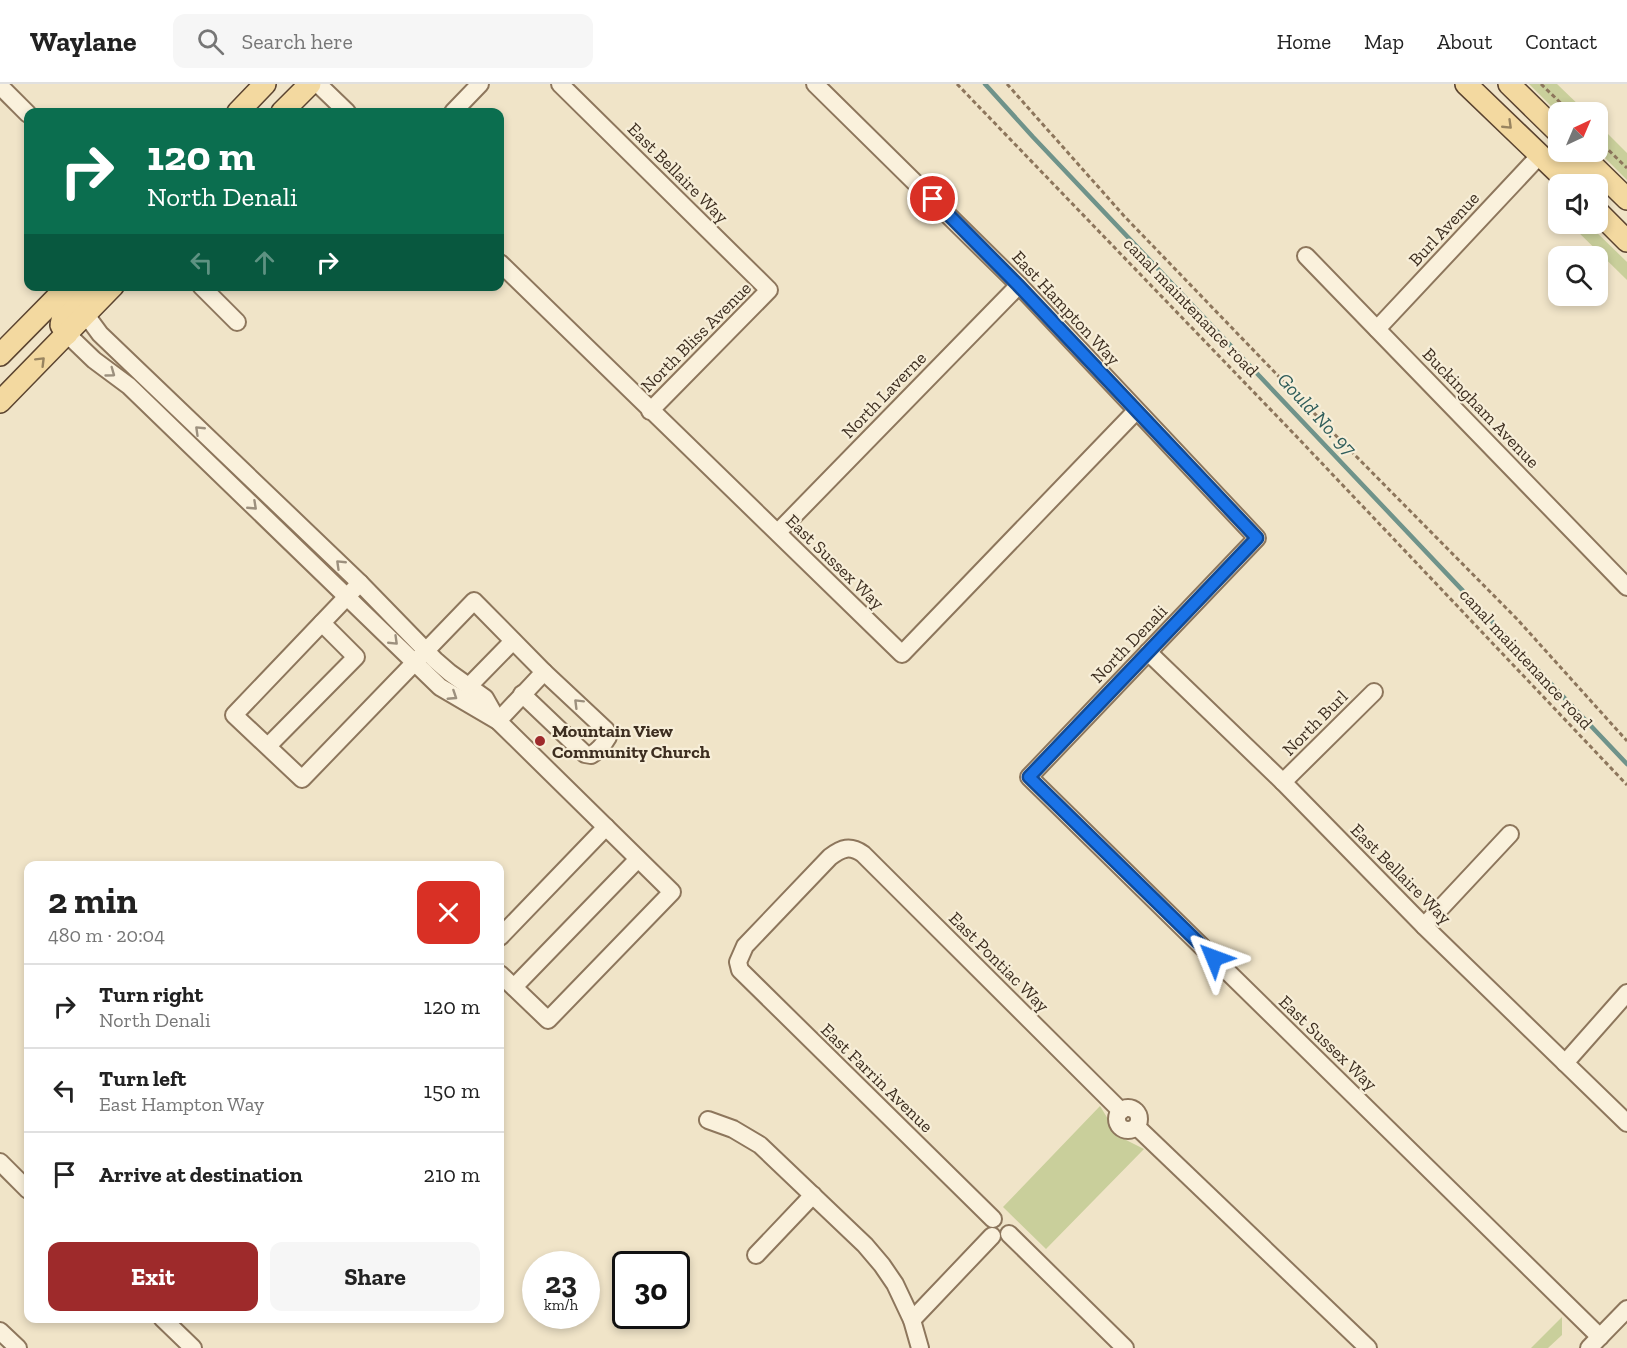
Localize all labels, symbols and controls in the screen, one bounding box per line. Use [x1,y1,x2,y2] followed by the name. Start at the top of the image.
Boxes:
[173,14,593,68] search box
[30,25,137,58] text: Waylane
[194,25,227,58] icon: search
[242,28,353,55] text: Search here
[1277,29,1331,54] text: Home
[1364,29,1404,54] text: Map
[1437,29,1492,54] text: About
[1525,29,1597,54] text: Contact
[1548,102,1608,162] north arrow
[1548,102,1608,306] map controls
[1501,117,1512,128] one-way arrow
[623,118,734,229] street label: East Bellaire Way
[147,130,255,181] text: 120 m
[48,132,126,210] icon: right
[907,173,958,224] pin
[1548,174,1608,234] button: sound
[147,181,298,213] text: North Denali
[916,182,949,215] icon: arrive
[1404,187,1484,271] street label: Burl Avenue
[1119,233,1263,381] street label: canal maintenance road
[185,246,218,279] icon: left
[248,246,281,279] icon: ahead
[311,246,344,279] icon: right
[1007,246,1125,370] street label: East Hampton Way
[1548,246,1608,306] button: search
[636,277,756,397] street label: North Bliss Avenue
[1418,343,1544,473] street label: Buckingham Avenue
[837,347,931,443] street label: North Laverne
[34,357,45,367] one-way arrow
[104,366,115,377] one-way arrow
[1273,368,1362,461] water label: Gould No. 97
[195,426,206,437] one-way arrow
[245,499,256,510] one-way arrow
[781,510,889,615] street label: East Sussex Way
[336,561,347,572] one-way arrow
[1455,584,1597,734] street label: canal maintenance road
[1086,600,1172,688] street label: North Denali
[387,634,397,645] one-way arrow
[1278,686,1352,760] street label: North Burl
[447,688,457,700] one-way arrow
[574,699,585,710] one-way arrow
[552,720,711,763] place label: Mountain View Community Church
[533,734,547,748] marker: Mountain View Community Church
[1346,819,1457,930] street label: East Bellaire Way
[48,879,138,922] text: 2 min
[417,881,480,944] button: close
[944,907,1054,1017] street label: East Pontiac Way
[48,923,165,947] text: 480 m · 20:04
[1182,926,1246,990] position arrow
[99,981,203,1008] text: Turn right
[48,990,81,1023] icon: right
[1274,991,1382,1096] street label: East Sussex Way
[424,993,480,1020] text: 120 m
[99,1008,210,1032] text: North Denali
[816,1019,938,1137] street label: East Farrin Avenue
[99,1065,186,1092] text: Turn left
[48,1074,81,1107] icon: left
[424,1077,480,1104] text: 150 m
[99,1092,264,1116] text: East Hampton Way
[48,1158,81,1191] icon: arrive
[99,1161,302,1188] text: Arrive at destination
[424,1161,480,1188] text: 210 m
[48,1242,258,1311] button: Exit
[270,1242,480,1311] button: Share
[612,1251,690,1329] speed limit sign: 30
[545,1265,577,1301] text: 23
[544,1296,578,1314] text: km/h

